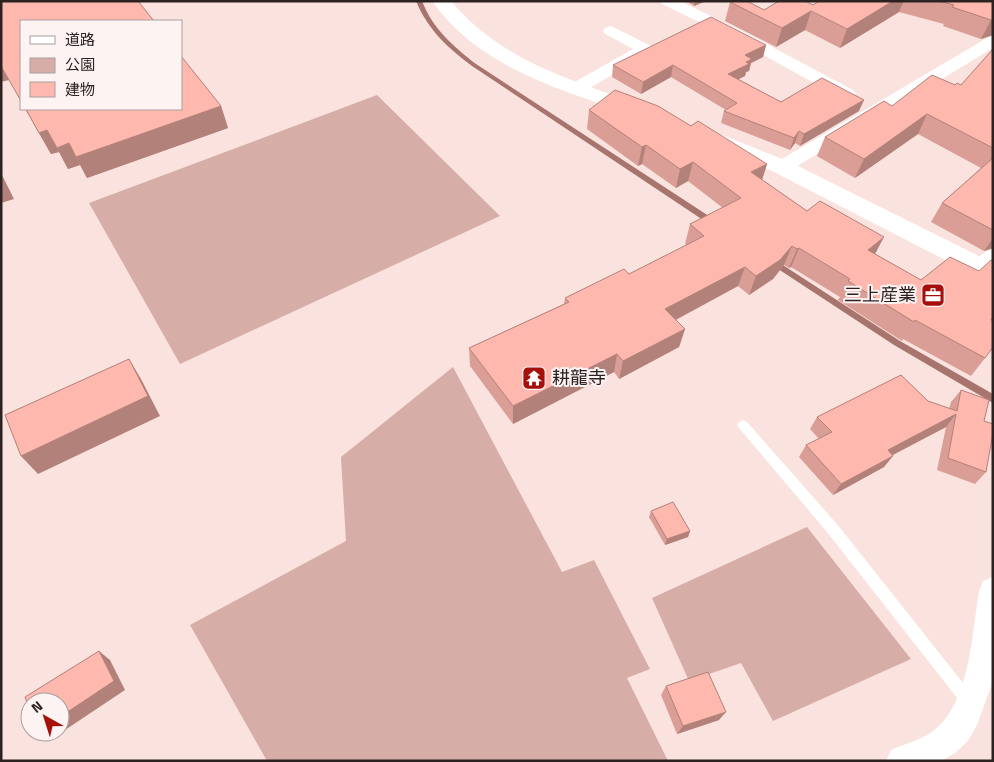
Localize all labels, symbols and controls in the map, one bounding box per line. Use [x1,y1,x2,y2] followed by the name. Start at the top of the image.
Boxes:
[20,20,182,110] legend
[65,28,95,51] text: 道路
[65,53,95,76] text: 公園
[65,78,95,101] text: 建物
[844,281,916,308] place label: 三上産業
[920,282,946,308] office icon: 三上産業
[552,364,606,391] place label: 耕龍寺
[521,365,547,391] temple icon: 耕龍寺
[20,692,70,742] north arrow
[26,695,47,718] text: N

